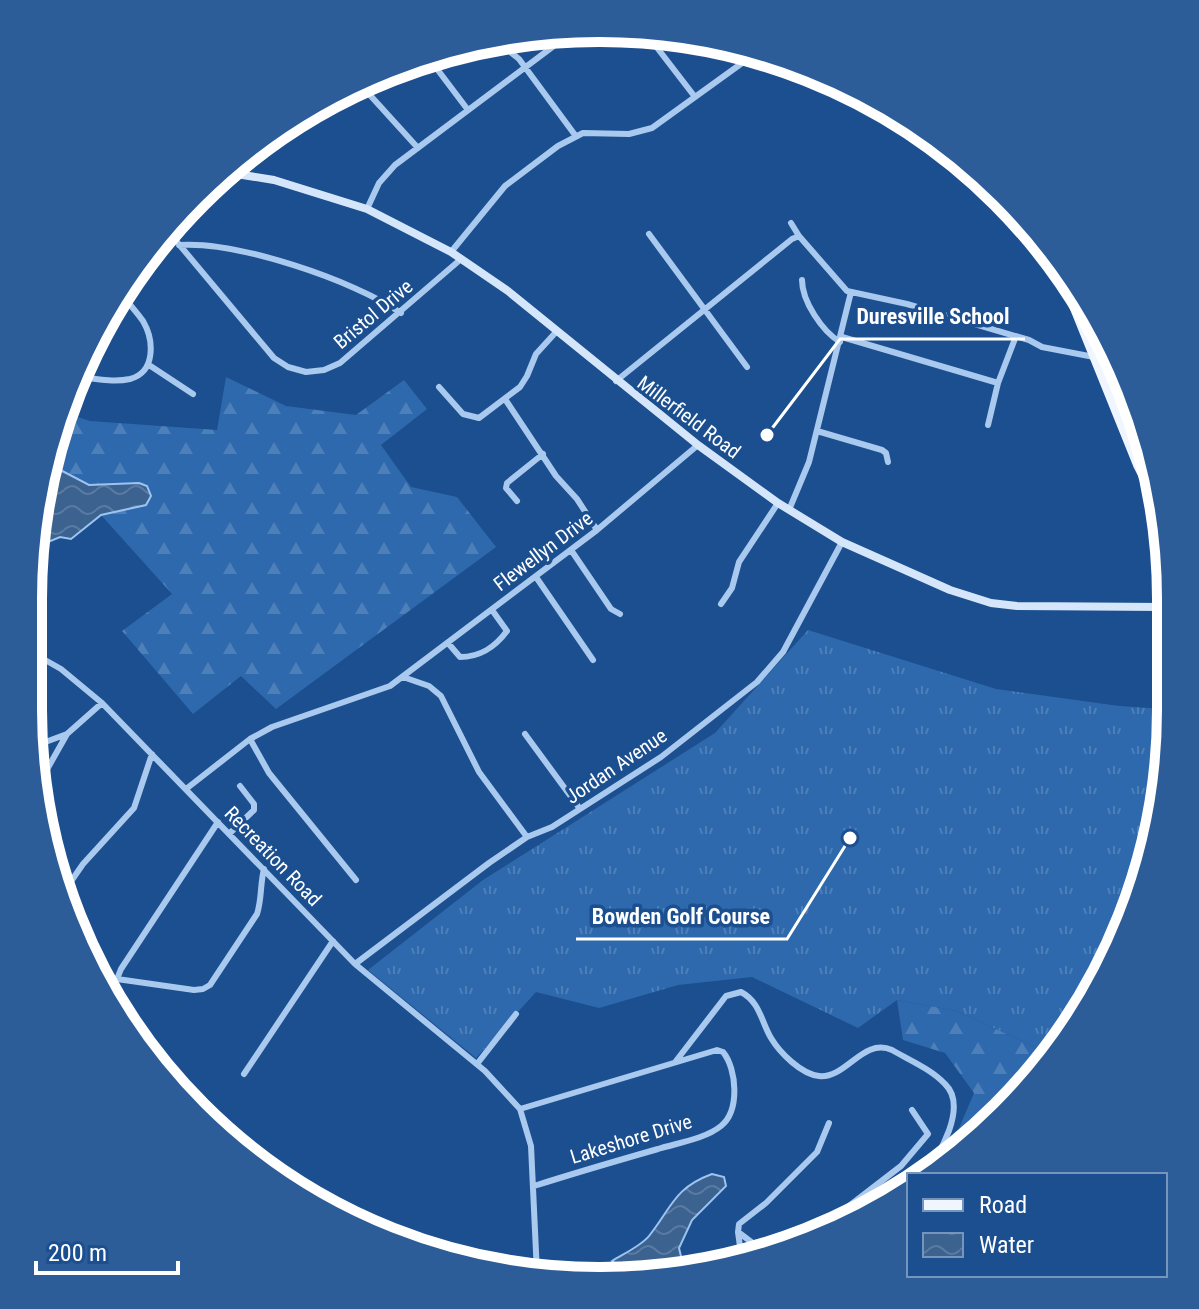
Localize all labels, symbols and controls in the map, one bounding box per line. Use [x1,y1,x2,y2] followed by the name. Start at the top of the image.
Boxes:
[329,274,417,354] street label: Bristol Drive
[840,293,1025,339] callout: Duresville School
[856,304,1010,329] text: Duresville School
[633,370,745,464] street label: Millerfield Road
[489,506,597,596] street label: Flewellyn Drive
[561,723,671,809] street label: Jordan Avenue
[220,801,326,911] street label: Recreation Road
[576,893,787,939] callout: Bowden Golf Course
[592,904,770,929] text: Bowden Golf Course
[567,1109,695,1169] street label: Lakeshore Drive
[907,1173,1167,1277] legend
[979,1191,1027,1219] text: Road
[36,1225,178,1275] scale bar
[979,1231,1034,1259] text: Water
[48,1239,107,1267] text: 200 m

